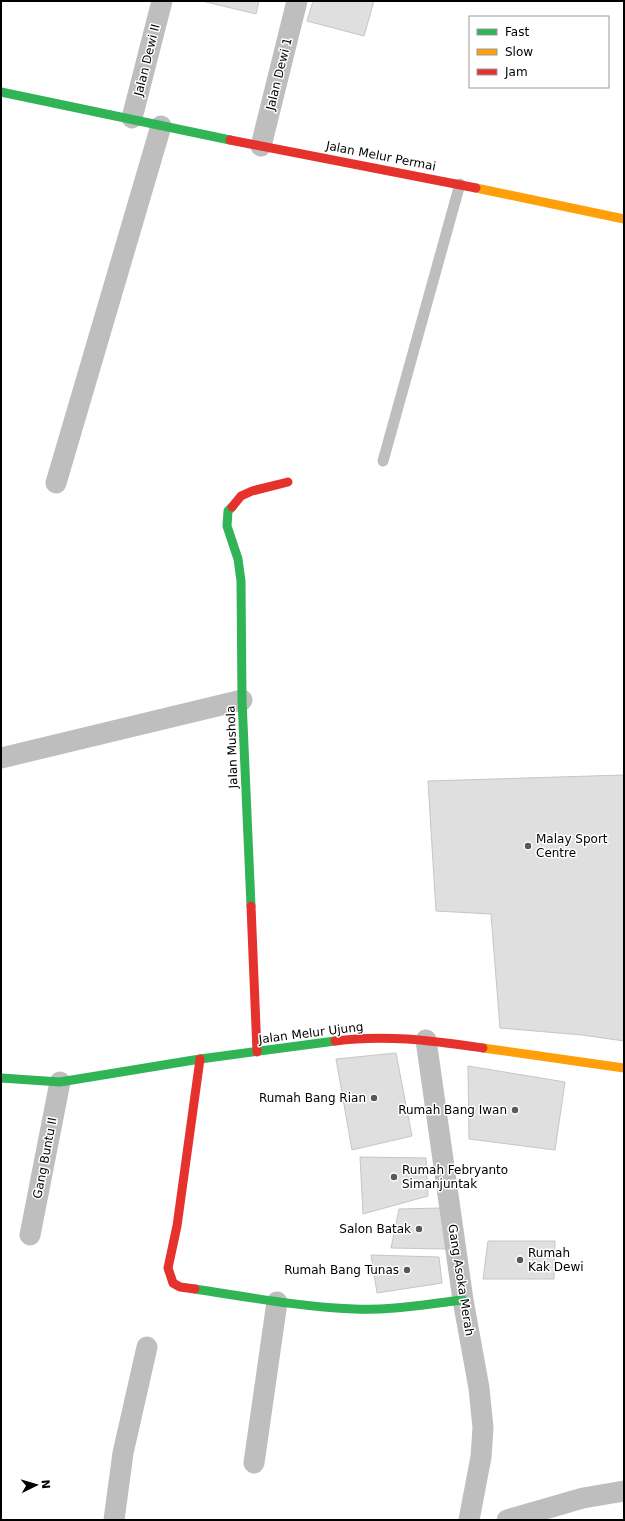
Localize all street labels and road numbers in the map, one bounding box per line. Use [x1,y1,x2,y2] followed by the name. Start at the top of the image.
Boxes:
[131,23,163,98] street label: Jalan Dewi II
[263,36,295,113] street label: Jalan Dewi 1
[324,138,437,174] street label: Jalan Melur Permai
[224,705,240,790] street label: Jalan Mushola
[257,1020,364,1046] street label: Jalan Melur Ujung
[30,1116,60,1200] street label: Gang Buntu II
[445,1223,477,1337] street label: Gang Asoka Merah

